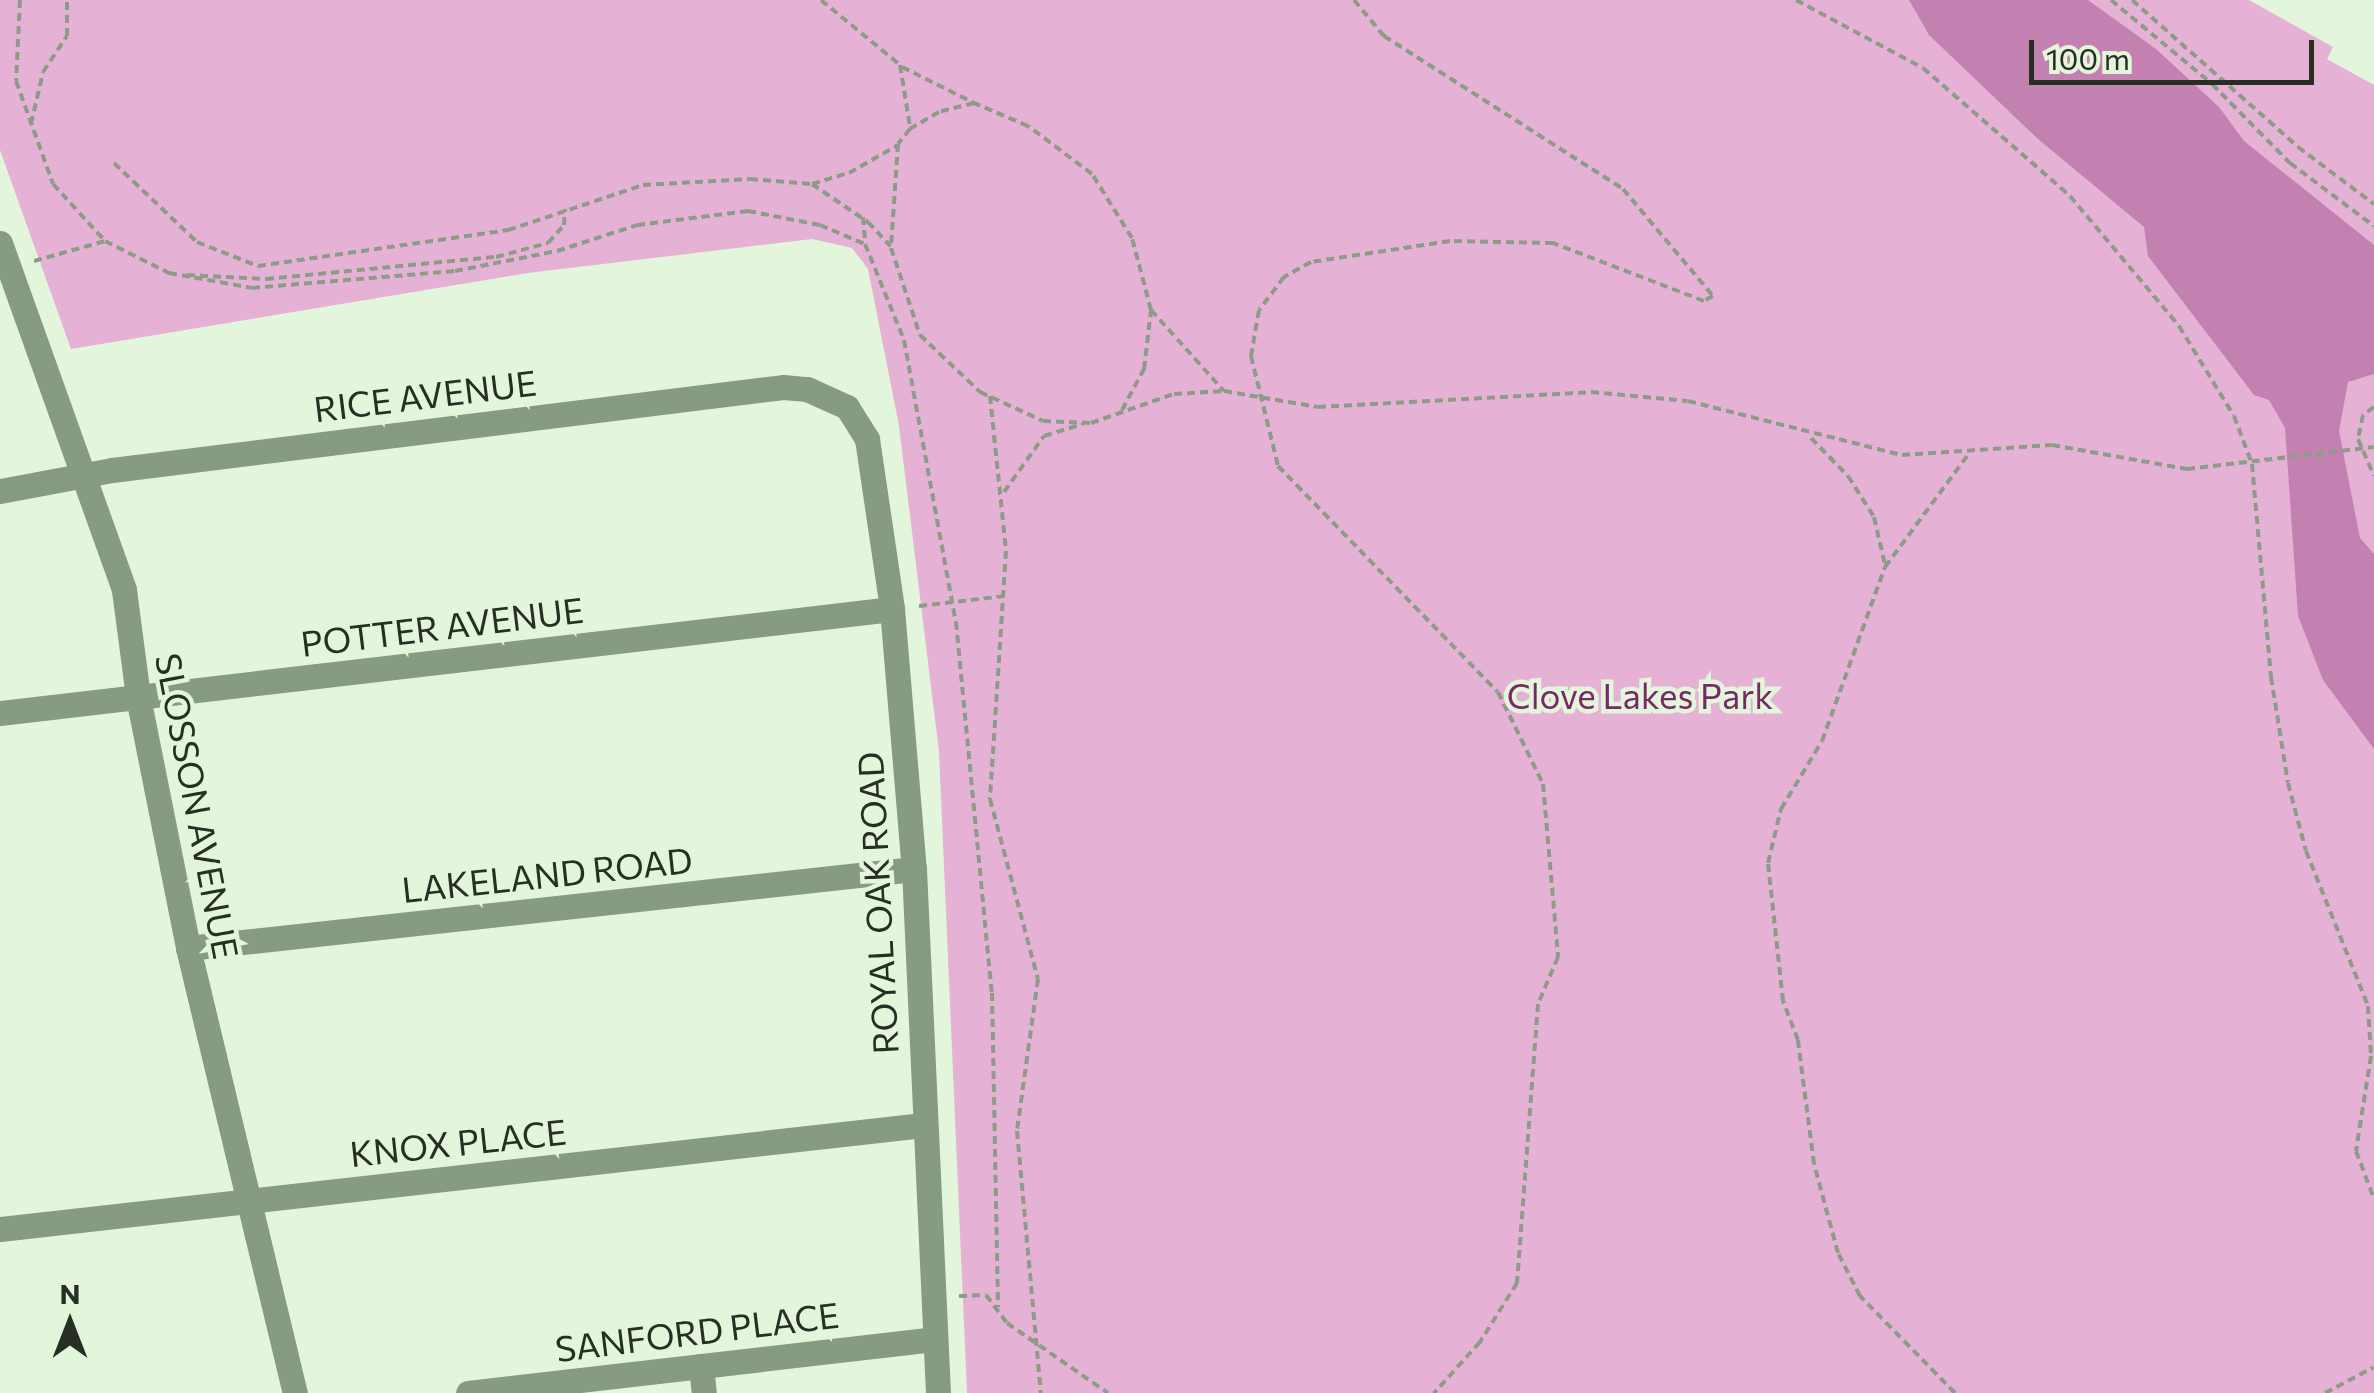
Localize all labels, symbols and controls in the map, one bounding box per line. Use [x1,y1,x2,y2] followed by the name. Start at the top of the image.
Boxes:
[2034,20,2319,82] scale bar
[2046,39,2130,76] text: 100 m
[311,361,539,429] street label: RICE AVENUE
[298,588,586,664] street label: POTTER AVENUE
[148,650,248,962] street label: SLOSSON AVENUE
[1507,674,1773,716] park label: Clove Lakes Park
[848,751,906,1055] street label: ROYAL OAK ROAD
[400,838,694,910] street label: LAKELAND ROAD
[348,1110,568,1174] street label: KNOX PLACE
[20,1273,120,1373] north arrow
[60,1276,81,1310] text: N
[553,1293,841,1369] street label: SANFORD PLACE

